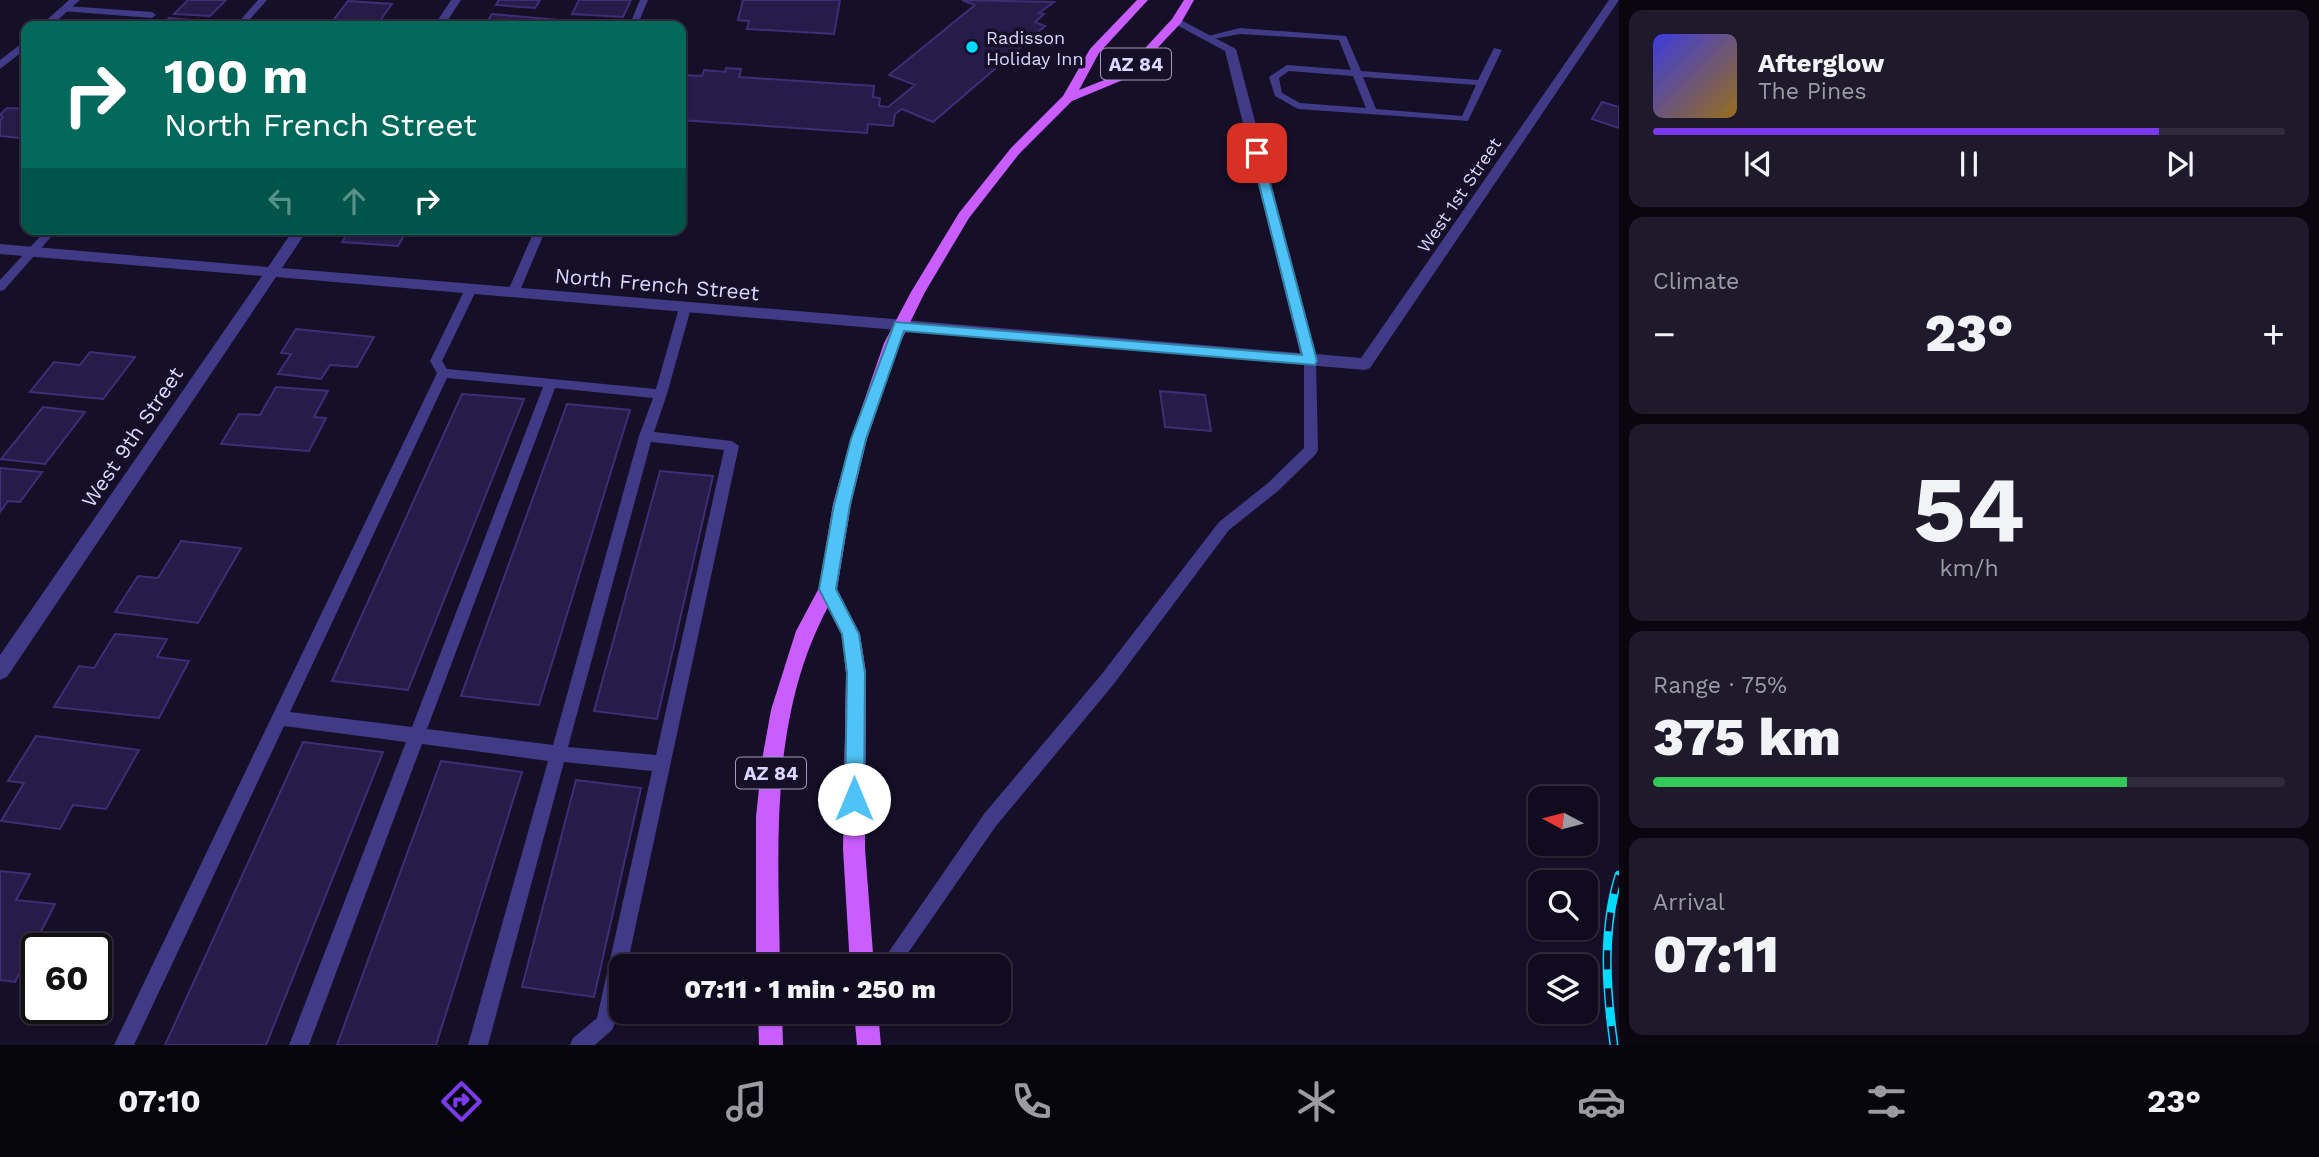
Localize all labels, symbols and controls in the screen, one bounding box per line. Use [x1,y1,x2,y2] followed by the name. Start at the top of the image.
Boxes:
[986,27,1084,69] place label: Radisson Holiday Inn
[964,39,980,55] marker: Radisson Holiday Inn
[164,47,308,105] text: 100 m
[1101,48,1171,80] road number: AZ 84
[1758,48,1884,78] text: Afterglow
[49,49,140,140] icon: right
[1758,78,1867,105] text: The Pines
[164,106,477,144] text: North French Street
[1227,123,1287,183] pin
[1413,133,1505,257] street label: West 1st Street
[1238,134,1276,172] icon: arrive
[1739,145,1777,183] icon: previous
[1950,145,1988,183] icon: pause
[2161,145,2199,183] icon: next
[262,182,300,220] icon: left
[335,182,373,220] icon: ahead
[408,182,446,220] icon: right
[554,263,760,305] street label: North French Street
[1653,268,1739,295] text: Climate
[1925,303,2013,364] text: 23°
[1653,312,1676,356] text: −
[2262,312,2285,356] text: +
[76,362,188,512] street label: West 9th Street
[1913,456,2025,563] text: 54
[1939,555,1999,582] text: km/h
[1653,672,1787,699] text: Range · 75%
[1653,707,1841,768] text: 375 km
[736,758,806,788] road number: AZ 84
[817,762,891,836] position arrow
[1528,786,1598,856] north arrow
[1528,786,1598,1024] map controls
[1528,870,1598,940] button: search
[1653,889,1725,916] text: Arrival
[1653,924,1779,985] text: 07:11
[21,933,112,1024] speed limit sign: 60
[1528,954,1598,1024] button: layers
[684,974,936,1004] text: 07:11 · 1 min · 250 m
[437,1077,486,1126] icon: directions
[722,1077,771,1126] icon: music
[1007,1077,1056,1126] icon: phone
[1292,1077,1341,1126] icon: climate
[1577,1077,1626,1126] icon: car
[1862,1077,1911,1126] icon: filters
[118,1082,201,1120] text: 07:10
[2147,1082,2201,1120] text: 23°

